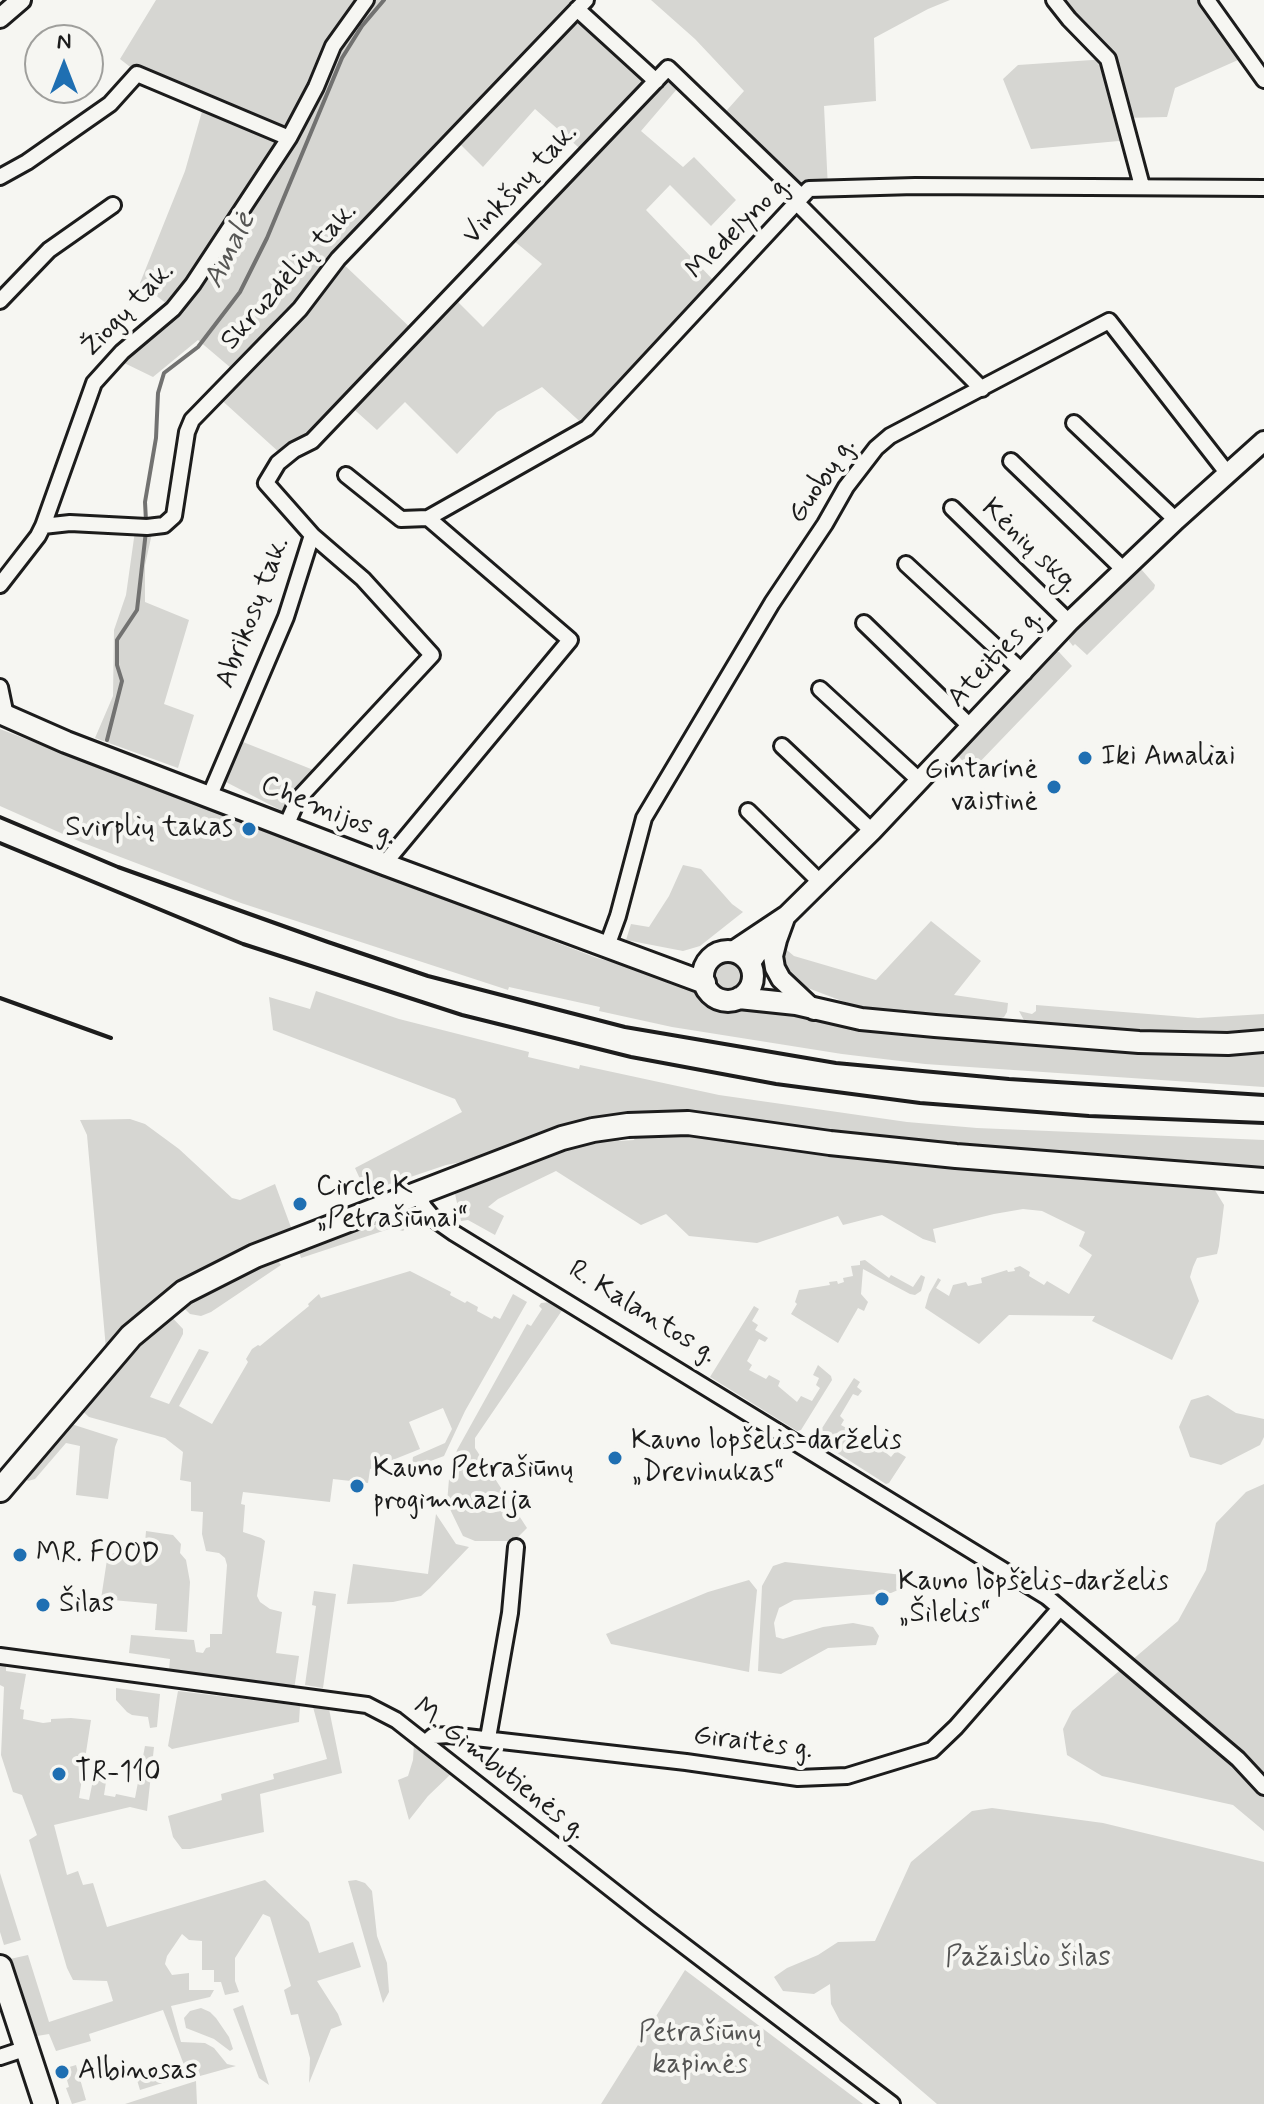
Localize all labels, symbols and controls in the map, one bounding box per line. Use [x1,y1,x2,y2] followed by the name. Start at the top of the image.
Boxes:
[24,24,104,104] north arrow
[57,28,71,56] text: N
[456,117,586,253] street label: Vinkšnų tak.
[680,168,800,288] street label: Medelyno g.
[215,196,365,358] street label: Skruzdėlių tak.
[197,207,265,295] water label: Amalė
[76,256,182,364] street label: Žiogų tak.
[782,431,864,531] street label: Guobų g.
[973,492,1085,602] street label: Kėnių skg.
[210,533,298,693] street label: Abrikosų tak.
[941,602,1051,716] street label: Ateities g.
[1101,741,1236,775] place label: Iki Amaliai
[1076,749,1094,767] marker: Iki Amaliai
[924,754,1038,820] place label: Gintarinė vaistinė
[255,770,401,854] street label: Chemijos g.
[1045,778,1063,796] marker: Gintarinė vaistinė
[65,812,233,846] place label: Svirplių takas
[240,820,258,838] marker: Svirplių takas
[316,1171,468,1237] place label: Circle K „Petrašiūnai“
[291,1195,309,1213] marker: Circle K „Petrašiūnai“
[561,1254,723,1372] street label: R. Kalantos g.
[631,1425,902,1491] place label: Kauno lopšelis-darželis „Drevinukas“
[606,1449,624,1467] marker: Kauno lopšelis-darželis „Drevinukas“
[373,1453,574,1519] place label: Kauno Petrašiūnų progimnazija
[348,1477,366,1495] marker: Kauno Petrašiūnų progimnazija
[36,1538,160,1572] place label: MR. FOOD
[11,1546,29,1564] marker: MR. FOOD
[898,1566,1169,1632] place label: Kauno lopšelis-darželis „Šilelis“
[59,1588,114,1622] place label: Šilas
[873,1590,891,1608] marker: Kauno lopšelis-darželis „Šilelis“
[34,1596,52,1614] marker: Šilas
[405,1692,593,1848] street label: M. Gimbutienės g.
[691,1720,815,1768] street label: Giraitės g.
[75,1757,161,1791] place label: TR-110
[50,1765,68,1783] marker: TR-110
[945,1942,1111,1976] park label: Pažaislio šilas
[639,2017,761,2083] park label: Petrašiūnų kapinės
[78,2055,197,2089] place label: Albinosas
[53,2063,71,2081] marker: Albinosas

